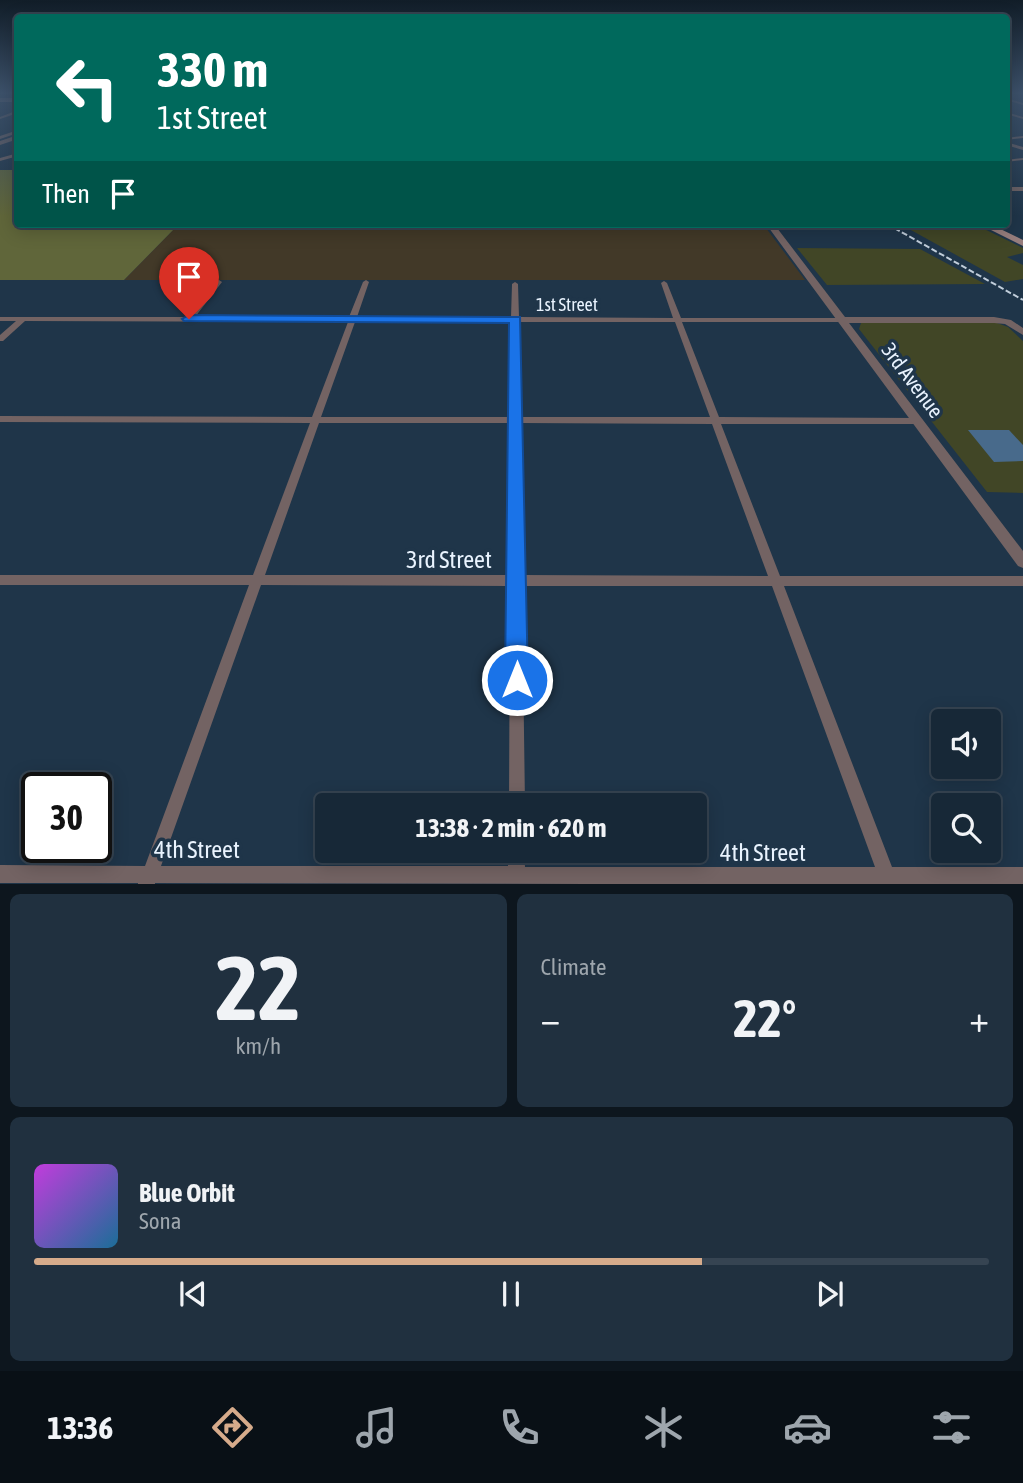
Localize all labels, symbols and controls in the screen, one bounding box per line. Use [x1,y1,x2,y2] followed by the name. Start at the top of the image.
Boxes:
[157,41,268,97] text: 330 m
[42,42,133,133] icon: left
[157,99,267,136] text: 1st Street
[104,175,142,213] icon: arrive
[42,179,90,209] text: Then
[159,247,219,319] pin
[170,258,208,296] icon: arrive
[536,294,598,315] street label: 1st Street
[877,338,949,422] street label: 3rd Avenue
[406,546,492,573] street label: 3rd Street
[480,643,554,717] position arrow
[931,709,1001,863] map controls
[931,709,1001,779] button: sound
[21,772,112,863] speed limit sign: 30
[931,793,1001,863] button: search
[416,813,606,843] text: 13:38 · 2 min · 620 m
[154,836,240,863] street label: 4th Street
[720,839,806,866] street label: 4th Street
[215,935,301,1039] text: 22
[541,954,606,980] text: Climate
[733,988,796,1048] text: 22°
[541,997,560,1040] text: −
[969,997,989,1040] text: +
[235,1033,281,1059] text: km/h
[139,1178,235,1208] text: Blue Orbit
[139,1208,181,1234] text: Sona
[174,1275,212,1313] icon: previous
[492,1275,530,1313] icon: pause
[811,1275,849,1313] icon: next
[208,1403,257,1452] icon: directions
[352,1403,401,1452] icon: music
[495,1403,544,1452] icon: phone
[639,1403,688,1452] icon: climate
[783,1403,832,1452] icon: car
[927,1403,976,1452] icon: filters
[47,1409,113,1446] text: 13:36

